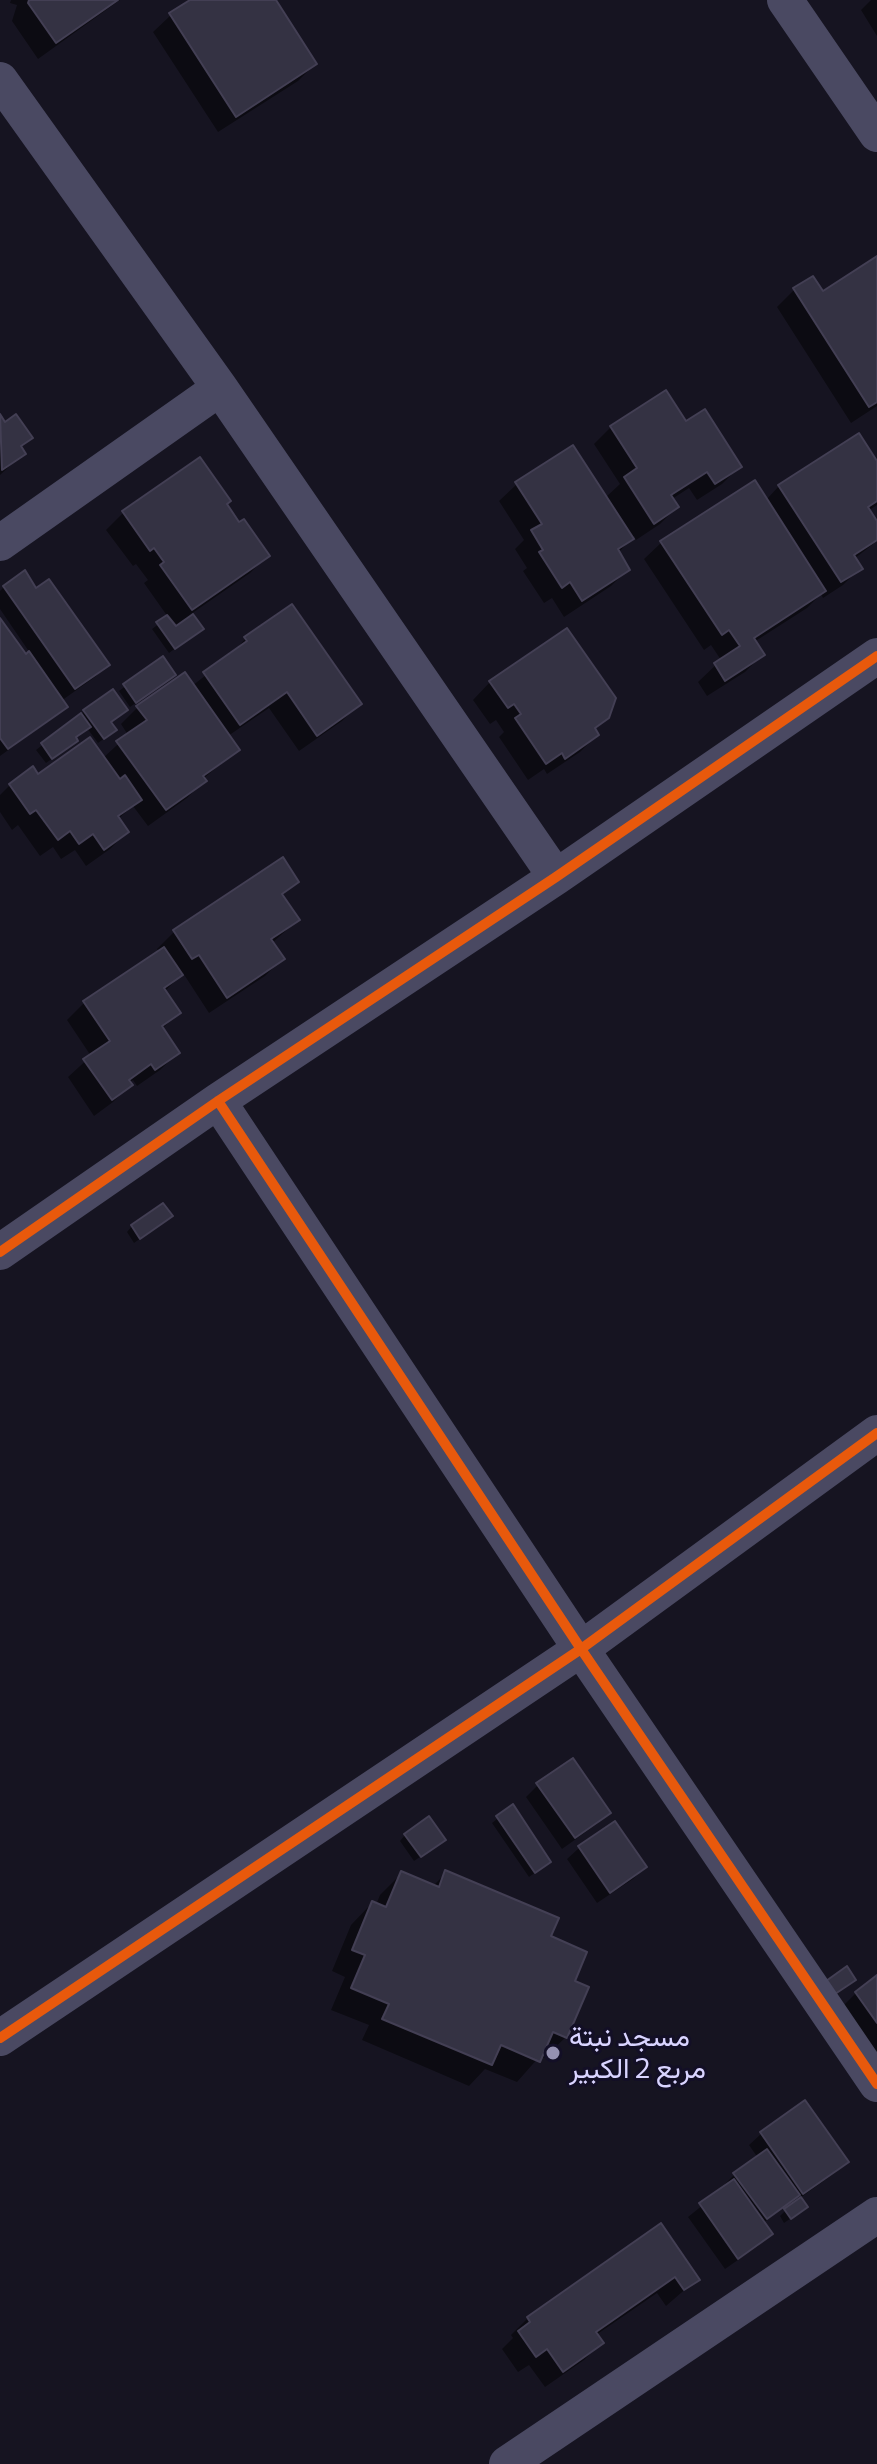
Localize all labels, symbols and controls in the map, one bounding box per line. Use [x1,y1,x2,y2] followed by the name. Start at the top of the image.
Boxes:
[569,2020,706,2086] place label: مسجد نبتة مربع 2 الكبير
[544,2044,562,2062] marker: مسجد نبتة مربع 2 الكبير

